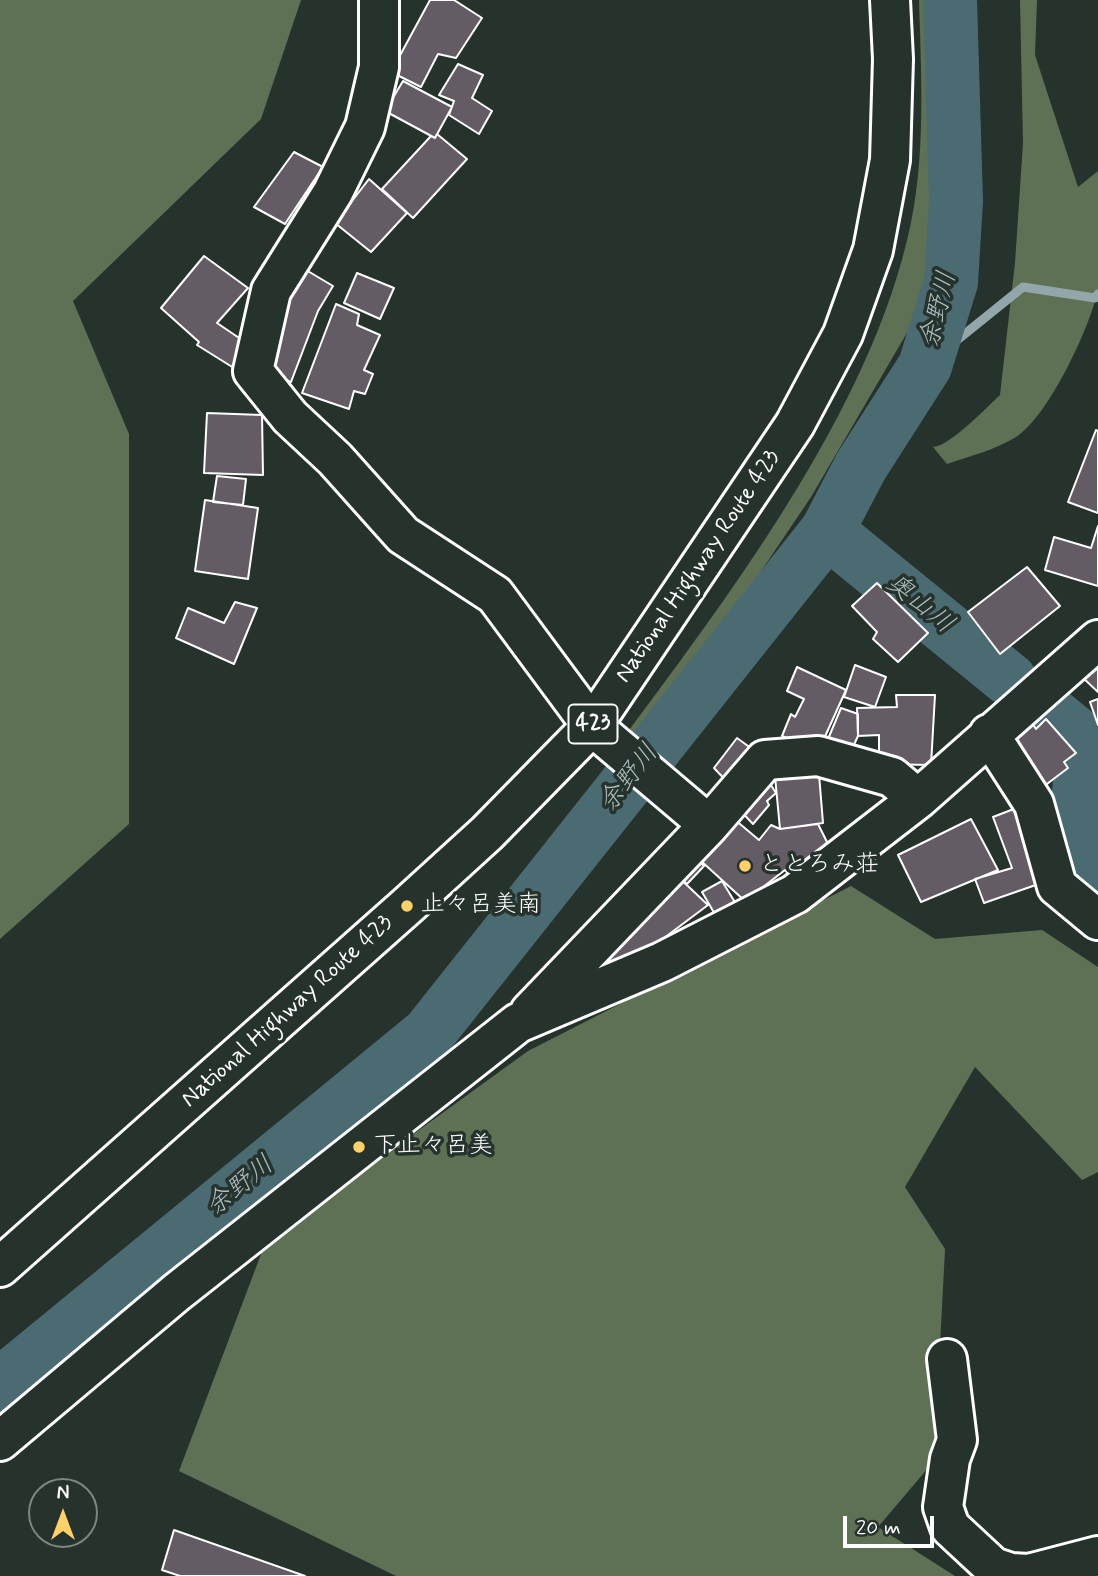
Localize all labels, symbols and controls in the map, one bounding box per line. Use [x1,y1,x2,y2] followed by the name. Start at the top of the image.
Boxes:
[915,268,965,352] water label: 余野川
[610,445,788,689] street label: National Highway Route 423
[879,568,959,642] water label: 奥山川
[568,704,618,744] road number: 423
[594,739,666,819] water label: 余野川
[759,852,879,880] place label: ととろみ荘
[737,858,753,874] marker: ととろみ荘
[421,892,541,920] place label: 止々呂美南
[399,898,415,914] marker: 止々呂美南
[176,909,400,1115] street label: National Highway Route 423
[373,1133,493,1161] place label: 下止々呂美
[351,1139,367,1155] marker: 下止々呂美
[201,1150,281,1224] water label: 余野川
[28,1478,98,1548] north arrow
[57,1481,69,1506] text: N
[846,1502,937,1546] scale bar
[856,1514,901,1542] text: 20 m

